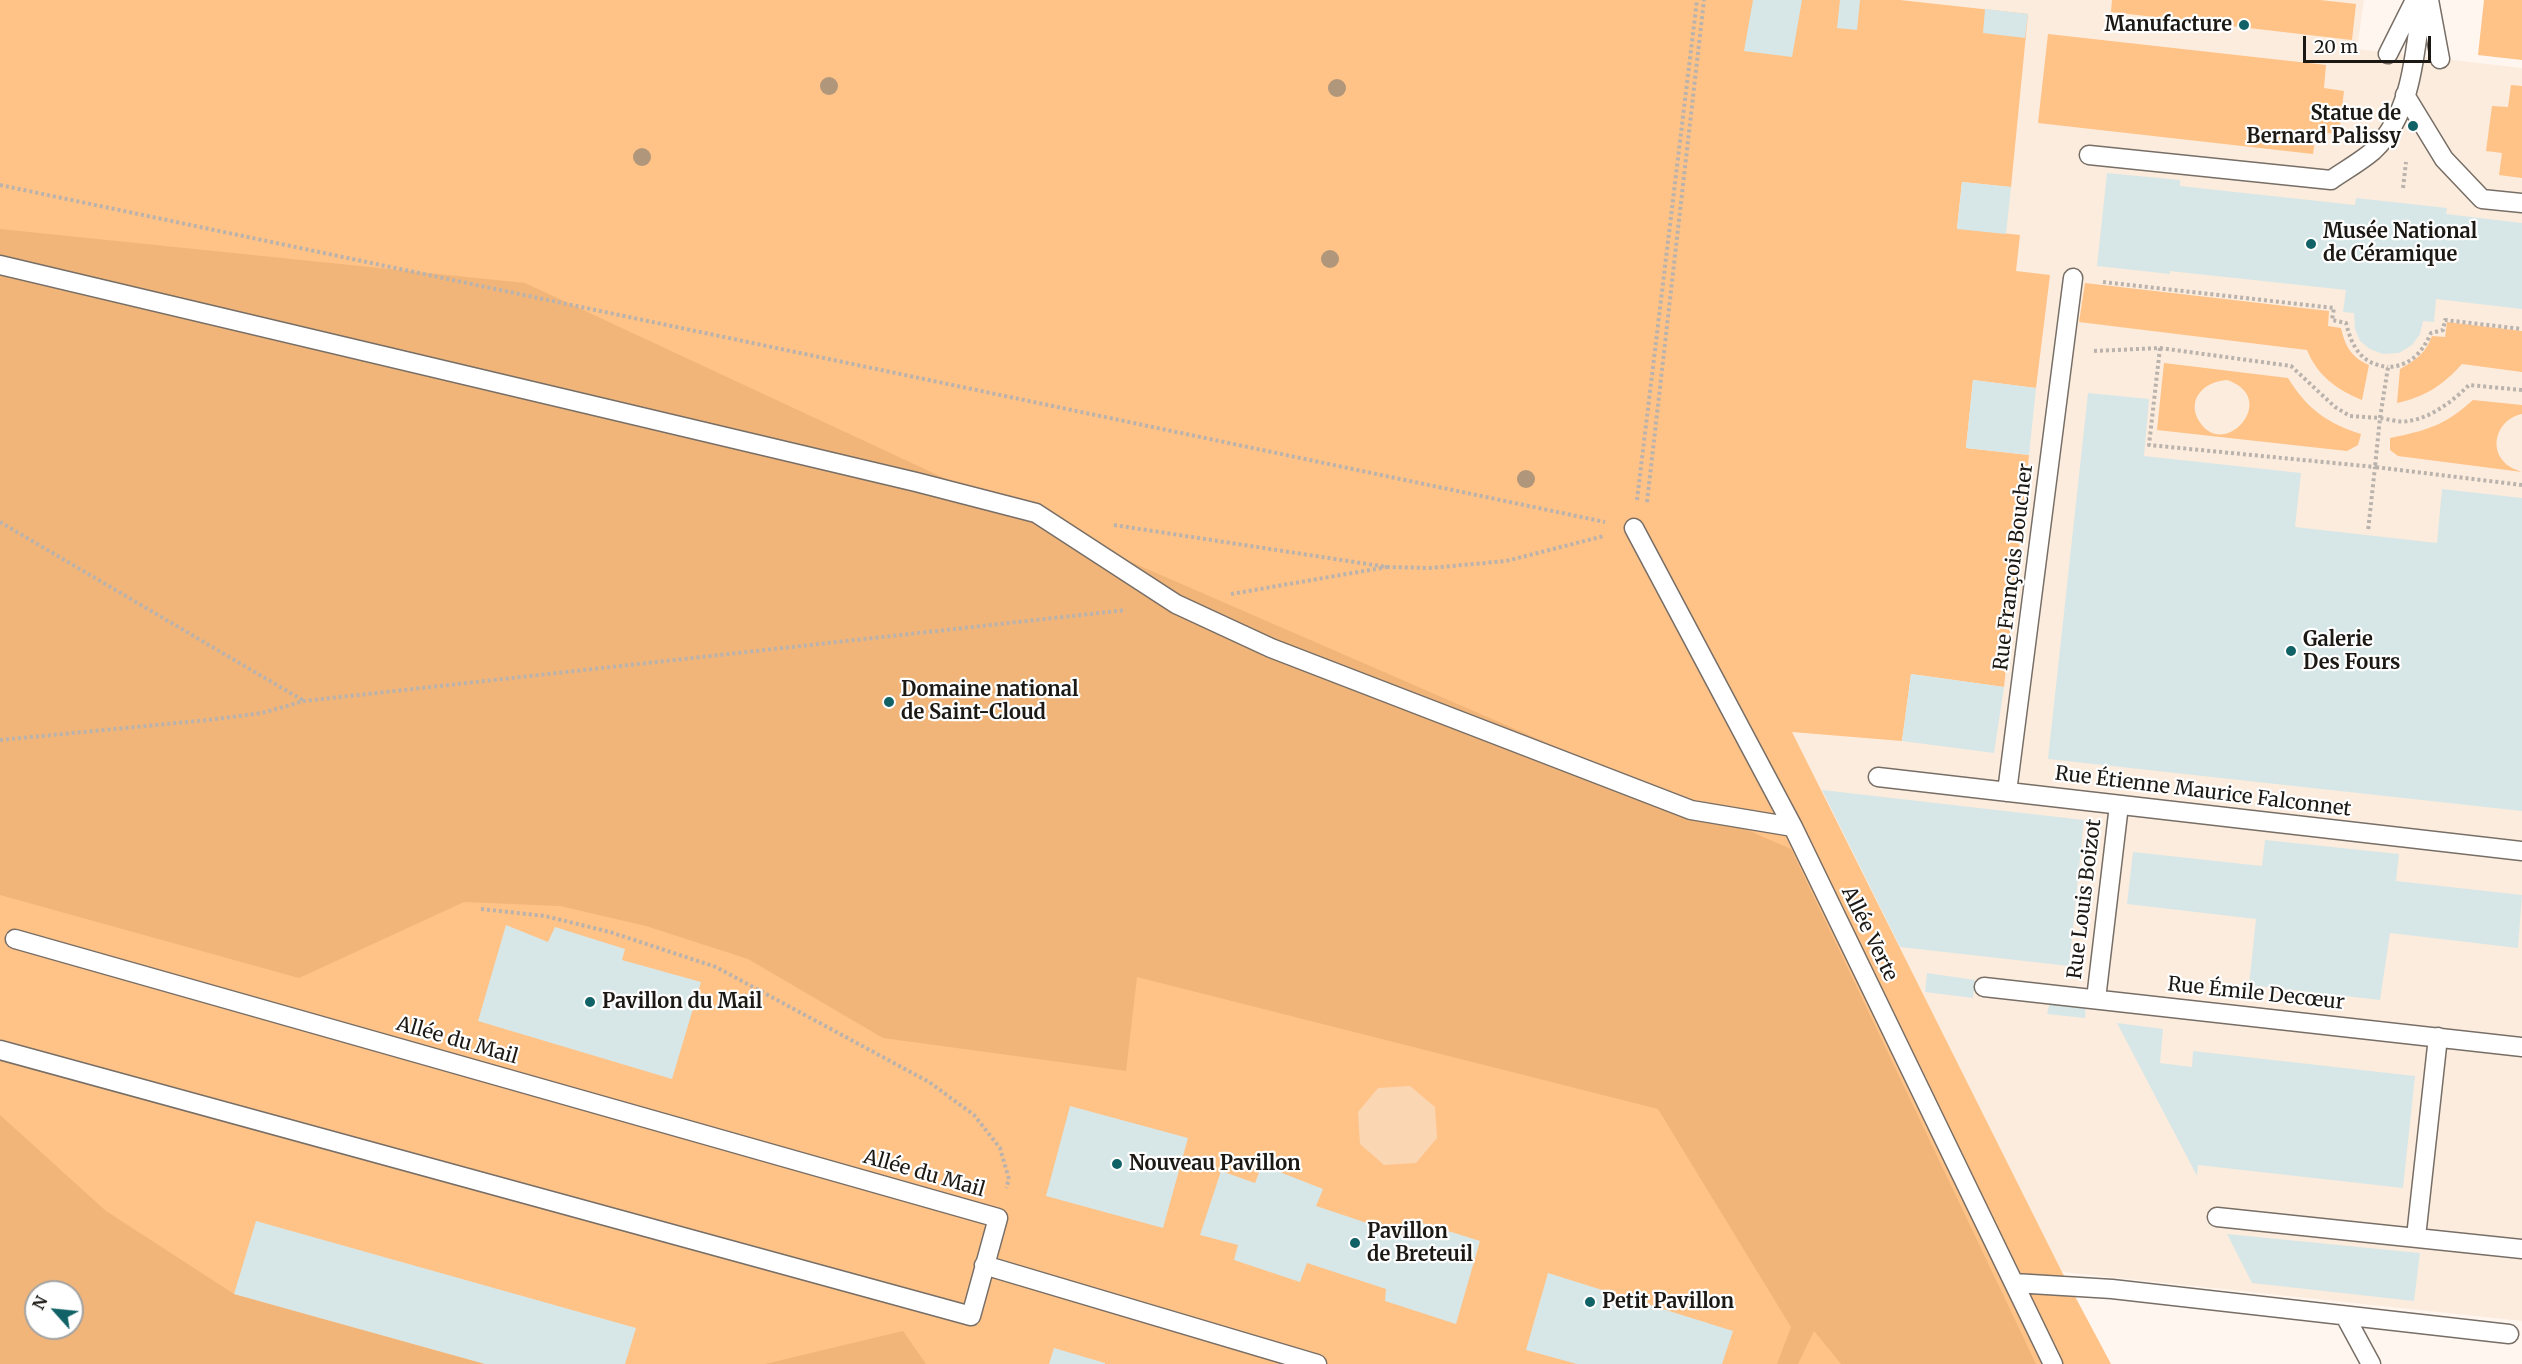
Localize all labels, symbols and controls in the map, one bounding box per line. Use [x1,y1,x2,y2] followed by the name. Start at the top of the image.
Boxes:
[2105,13,2232,37] place label: Manufacture
[2237,18,2251,32] marker: Manufacture
[2306,24,2434,62] scale bar
[2314,35,2358,58] text: 20 m
[2246,102,2401,149] place label: Statue de Bernard Palissy
[2406,119,2420,133] marker: Statue de Bernard Palissy
[2323,220,2477,267] place label: Musée National de Céramique
[2304,237,2318,251] marker: Musée National de Céramique
[1989,462,2039,672] street label: Rue François Boucher
[2303,628,2400,675] place label: Galerie Des Fours
[2284,644,2298,658] marker: Galerie Des Fours
[901,678,1078,725] place label: Domaine national de Saint-Cloud
[882,695,896,709] marker: Domaine national de Saint-Cloud
[2054,762,2352,822] street label: Rue Étienne Maurice Falconnet
[2063,818,2107,980] street label: Rue Louis Boizot
[1836,883,1902,985] street label: Allée Verte
[2166,973,2346,1015] street label: Rue Émile Decœur
[602,990,762,1014] place label: Pavillon du Mail
[583,995,597,1009] marker: Pavillon du Mail
[393,1012,521,1070] street label: Allée du Mail
[860,1145,988,1203] street label: Allée du Mail
[1129,1152,1301,1176] place label: Nouveau Pavillon
[1110,1157,1124,1171] marker: Nouveau Pavillon
[1367,1220,1473,1267] place label: Pavillon de Breteuil
[1348,1236,1362,1250] marker: Pavillon de Breteuil
[24,1280,84,1340] north arrow
[1602,1290,1734,1314] place label: Petit Pavillon
[28,1293,52,1313] text: N
[1583,1295,1597,1309] marker: Petit Pavillon

